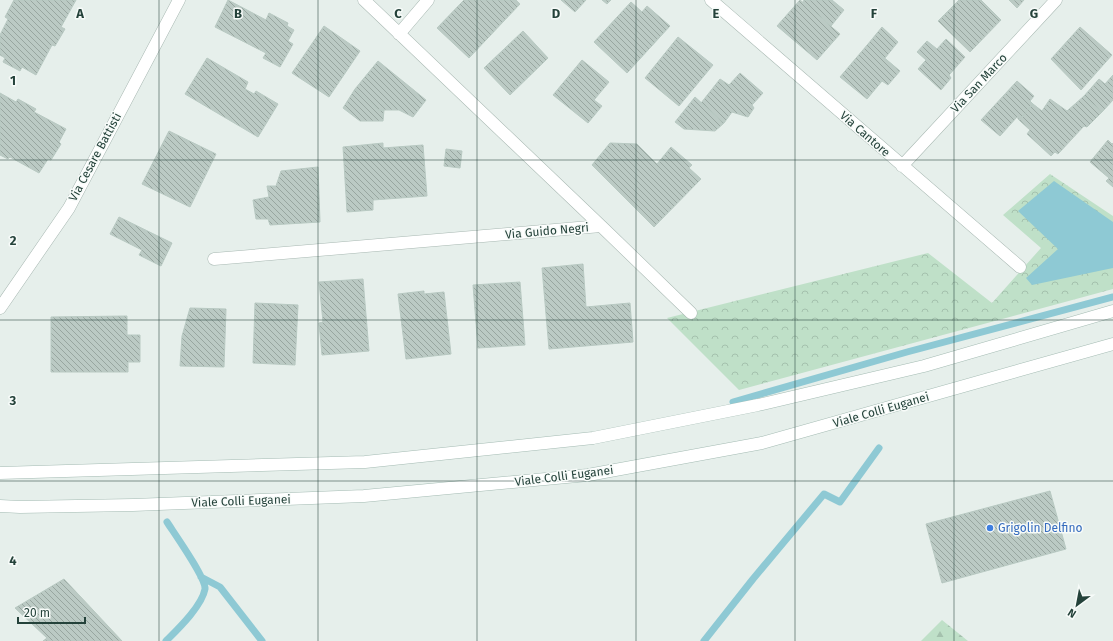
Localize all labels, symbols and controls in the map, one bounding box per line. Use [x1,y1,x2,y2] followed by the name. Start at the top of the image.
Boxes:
[75,6,84,21] text: A
[234,6,242,21] text: B
[394,6,402,21] text: C
[552,6,561,21] text: D
[713,6,720,21] text: E
[871,6,878,21] text: F
[1030,6,1038,21] text: G
[948,51,1010,115] street label: Via San Marco
[10,73,16,88] text: 1
[837,108,893,160] street label: Via Cantore
[66,110,124,204] street label: Via Cesare Battisti
[505,220,589,242] street label: Via Guido Negri
[10,233,17,248] text: 2
[831,390,931,430] street label: Viale Colli Euganei
[9,393,17,408] text: 3
[514,463,614,489] street label: Viale Colli Euganei
[191,492,291,510] street label: Viale Colli Euganei
[998,521,1082,535] place label: Grigolin Delfino
[985,523,995,533] marker: Grigolin Delfino
[9,553,17,568] text: 4
[1057,585,1097,625] north arrow
[18,599,85,625] scale bar
[24,606,50,620] text: 20 m
[1065,606,1079,621] text: N

